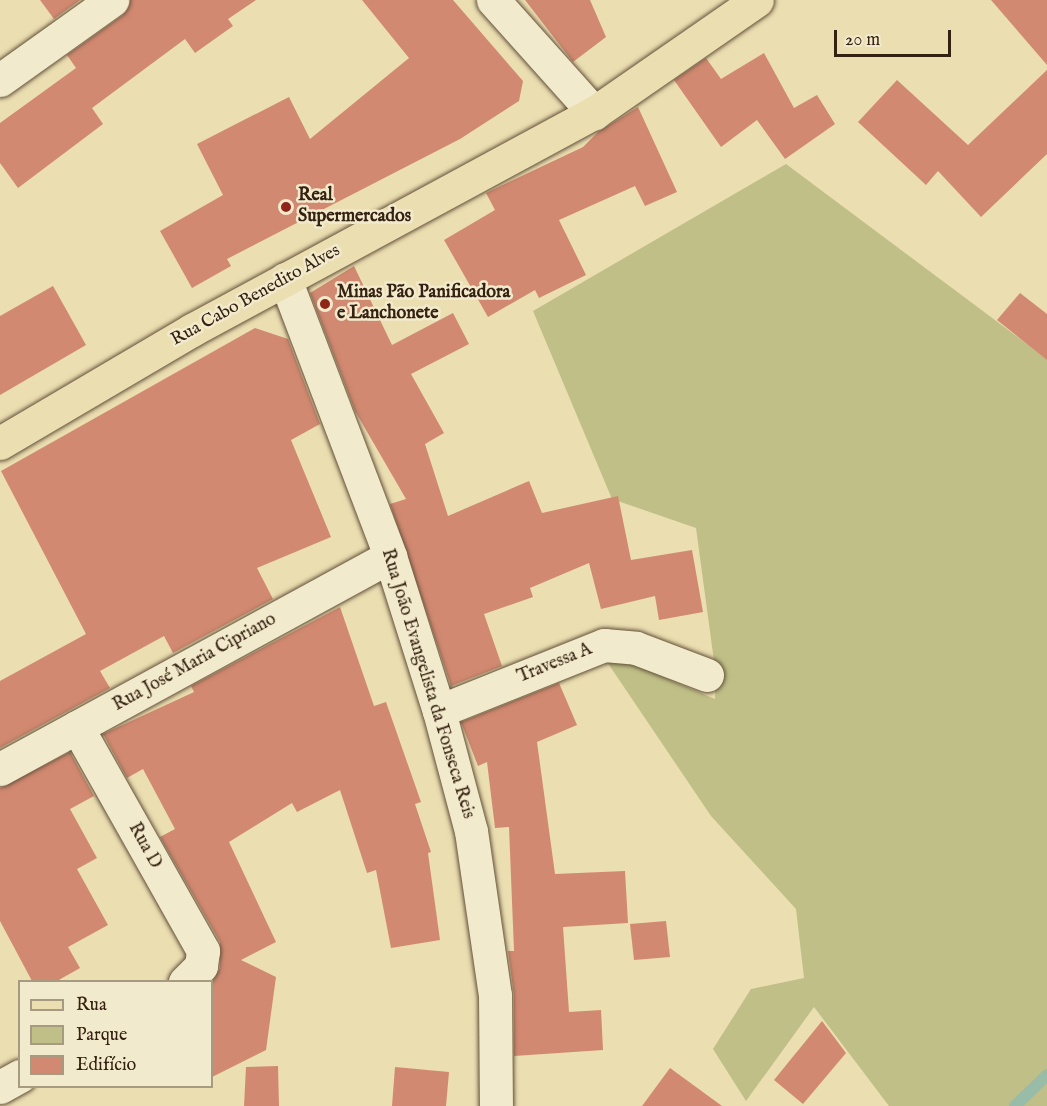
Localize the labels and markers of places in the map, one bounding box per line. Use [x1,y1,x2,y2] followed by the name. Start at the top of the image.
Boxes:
[298,186,411,228] place label: Real Supermercados
[279,200,293,214] marker: Real Supermercados
[337,283,510,326] place label: Minas Pão Panificadora e Lanchonete
[318,297,332,311] marker: Minas Pão Panificadora e Lanchonete

